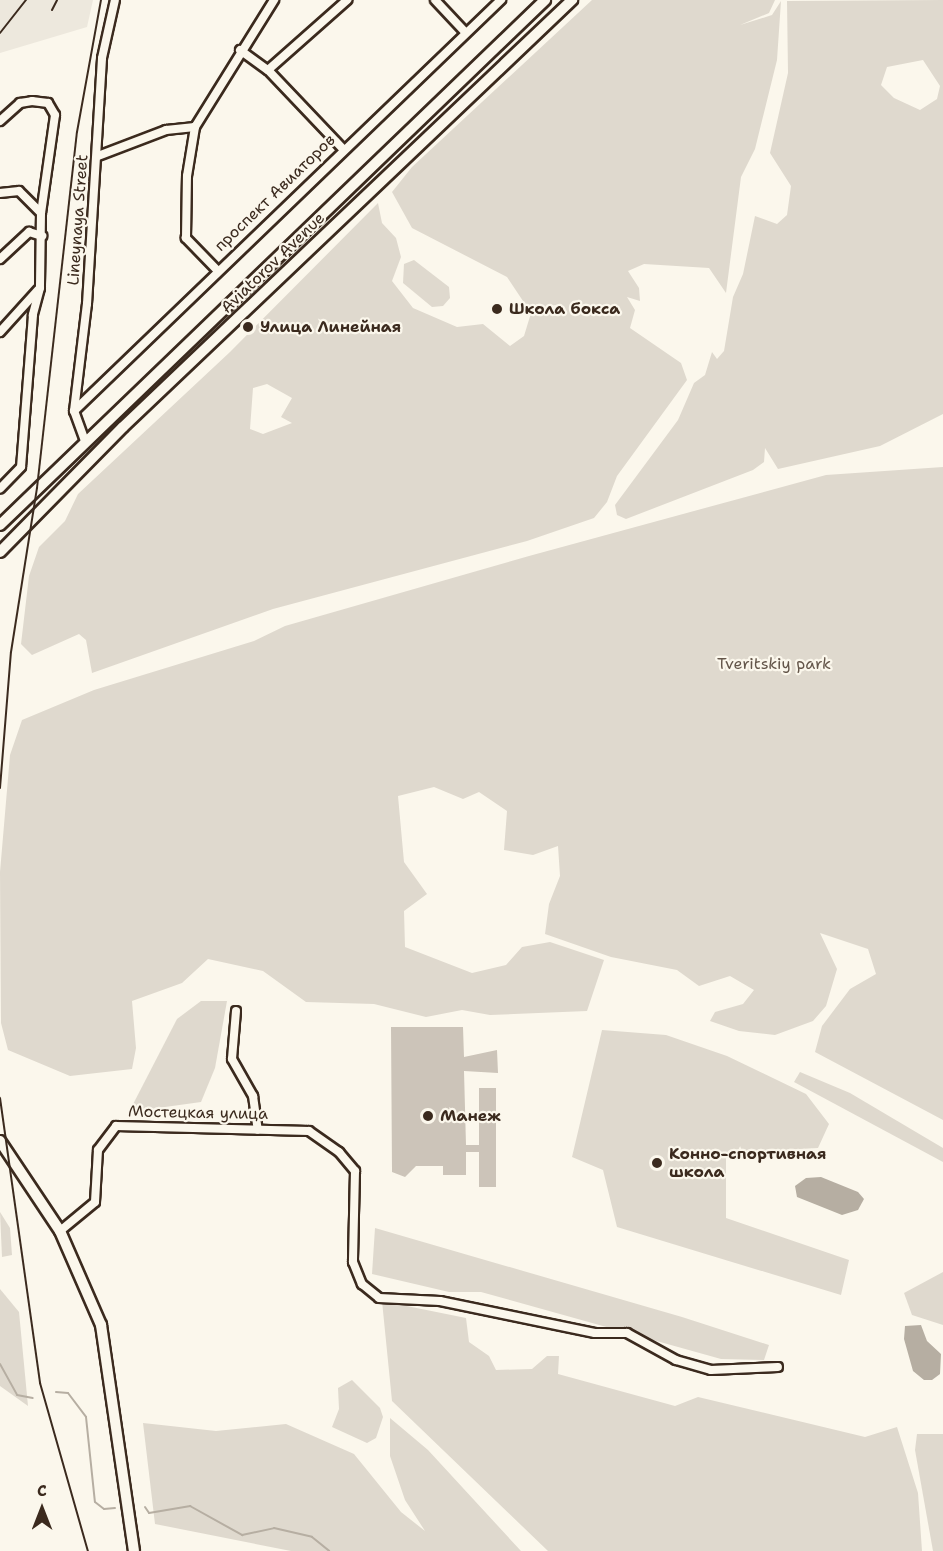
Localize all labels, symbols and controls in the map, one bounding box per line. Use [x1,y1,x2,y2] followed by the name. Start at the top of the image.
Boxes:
[211,130,339,256] street label: проспект Авиаторов
[64,154,92,286] street label: Lineynaya Street
[217,209,329,317] street label: Aviatorov Avenue
[509,299,620,319] place label: Школа бокса
[490,302,504,316] marker: Школа бокса
[260,317,401,337] place label: Улица Линейная
[241,320,255,334] marker: Улица Линейная
[717,654,831,674] park label: Tveritskiy park
[128,1102,268,1124] street label: Мостецкая улица
[440,1106,501,1126] place label: Манеж
[421,1109,435,1123] marker: Манеж
[669,1144,826,1182] place label: Конно-спортивная школа
[650,1156,664,1170] marker: Конно-спортивная школа
[12,1479,72,1539] north arrow
[37,1480,47,1501] text: С

